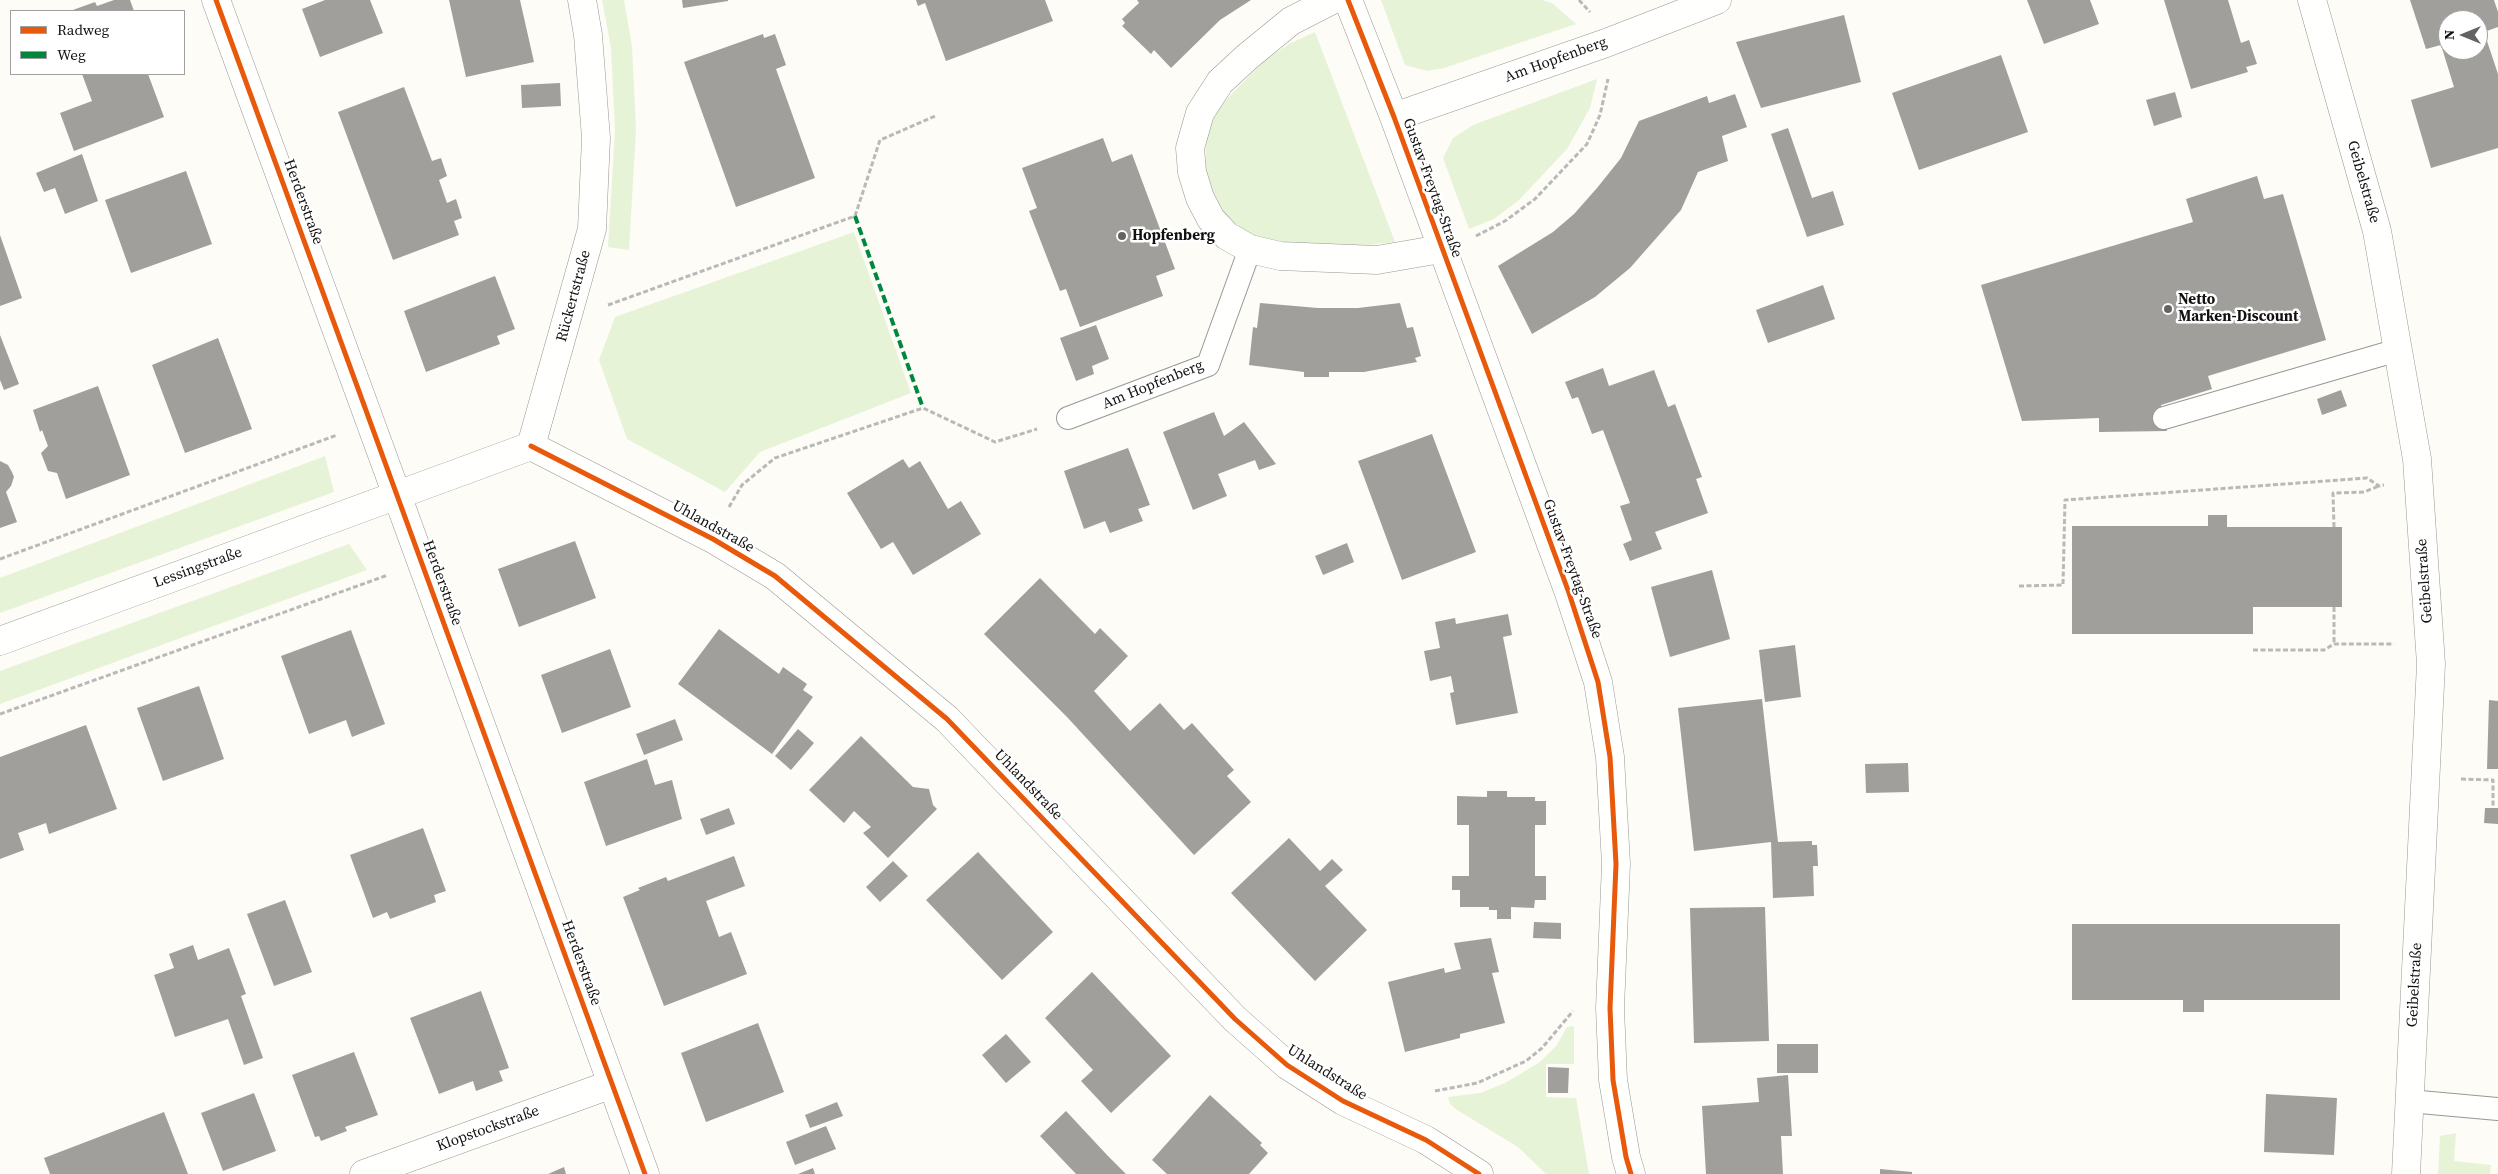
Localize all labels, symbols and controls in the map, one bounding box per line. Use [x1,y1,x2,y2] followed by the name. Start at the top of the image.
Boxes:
[10,10,185,75] legend
[2438,10,2488,60] north arrow
[57,19,109,40] text: Radweg
[2439,30,2459,40] text: N
[1502,33,1610,87] street label: Am Hopfenberg
[57,44,86,65] text: Weg
[1398,116,1466,260] street label: Gustav-Freytag-Straße
[2343,139,2383,225] street label: Geibelstraße
[279,157,327,247] street label: Herderstraße
[1132,227,1215,245] place label: Hopfenberg
[1116,230,1128,242] marker: Hopfenberg
[553,248,595,344] street label: Rückertstraße
[2178,291,2298,326] place label: Netto Marken-Discount
[2162,303,2174,315] marker: Netto Marken-Discount
[1100,357,1206,413] street label: Am Hopfenberg
[669,497,757,557] street label: Uhlandstraße
[1538,497,1606,641] street label: Gustav-Freytag-Straße
[418,538,466,628] street label: Herderstraße
[2413,538,2437,624] street label: Geibelstraße
[151,544,245,592] street label: Lessingstraße
[990,746,1066,824] street label: Uhlandstraße
[557,918,605,1008] street label: Herderstraße
[2404,942,2426,1028] street label: Geibelstraße
[1284,1041,1370,1105] street label: Uhlandstraße
[434,1102,542,1156] street label: Klopstockstraße

